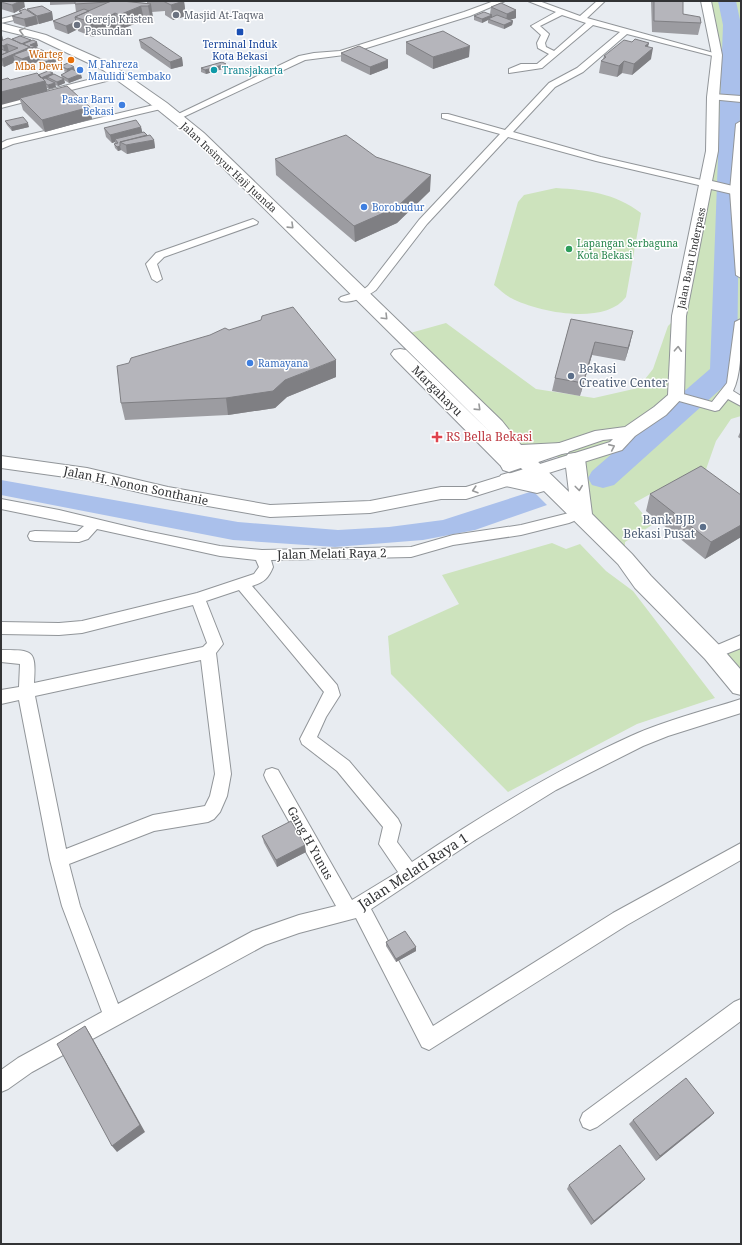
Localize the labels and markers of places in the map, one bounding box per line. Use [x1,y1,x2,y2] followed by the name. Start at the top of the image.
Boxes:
[184,8,264,22] place label: Masjid At-Taqwa
[171,10,181,20] marker: Masjid At-Taqwa
[85,12,154,38] place label: Gereja Kristen Pasundan
[72,20,82,30] marker: Gereja Kristen Pasundan
[235,27,245,37] marker: Terminal Induk Kota Bekasi
[203,37,277,63] place label: Terminal Induk Kota Bekasi
[15,47,64,73] place label: Warteg Mba Dewi
[66,55,76,65] marker: Warteg Mba Dewi
[88,57,171,83] place label: M Fahreza Maulidi Sembako
[222,63,284,77] place label: Transjakarta
[75,65,85,75] marker: M Fahreza Maulidi Sembako
[209,65,219,75] marker: Transjakarta
[62,92,115,118] place label: Pasar Baru Bekasi
[117,100,127,110] marker: Pasar Baru Bekasi
[372,200,425,214] place label: Borobudur
[359,202,369,212] marker: Borobudur
[577,236,679,262] place label: Lapangan Serbaguna Kota Bekasi
[564,244,574,254] marker: Lapangan Serbaguna Kota Bekasi
[258,356,309,370] place label: Ramayana
[245,358,255,368] marker: Ramayana
[579,360,668,391] place label: Bekasi Creative Center
[566,371,576,381] marker: Bekasi Creative Center
[446,428,533,445] place label: RS Bella Bekasi
[431,431,443,443] marker: RS Bella Bekasi
[623,511,695,542] place label: Bank BJB Bekasi Pusat
[698,522,708,532] marker: Bank BJB Bekasi Pusat

